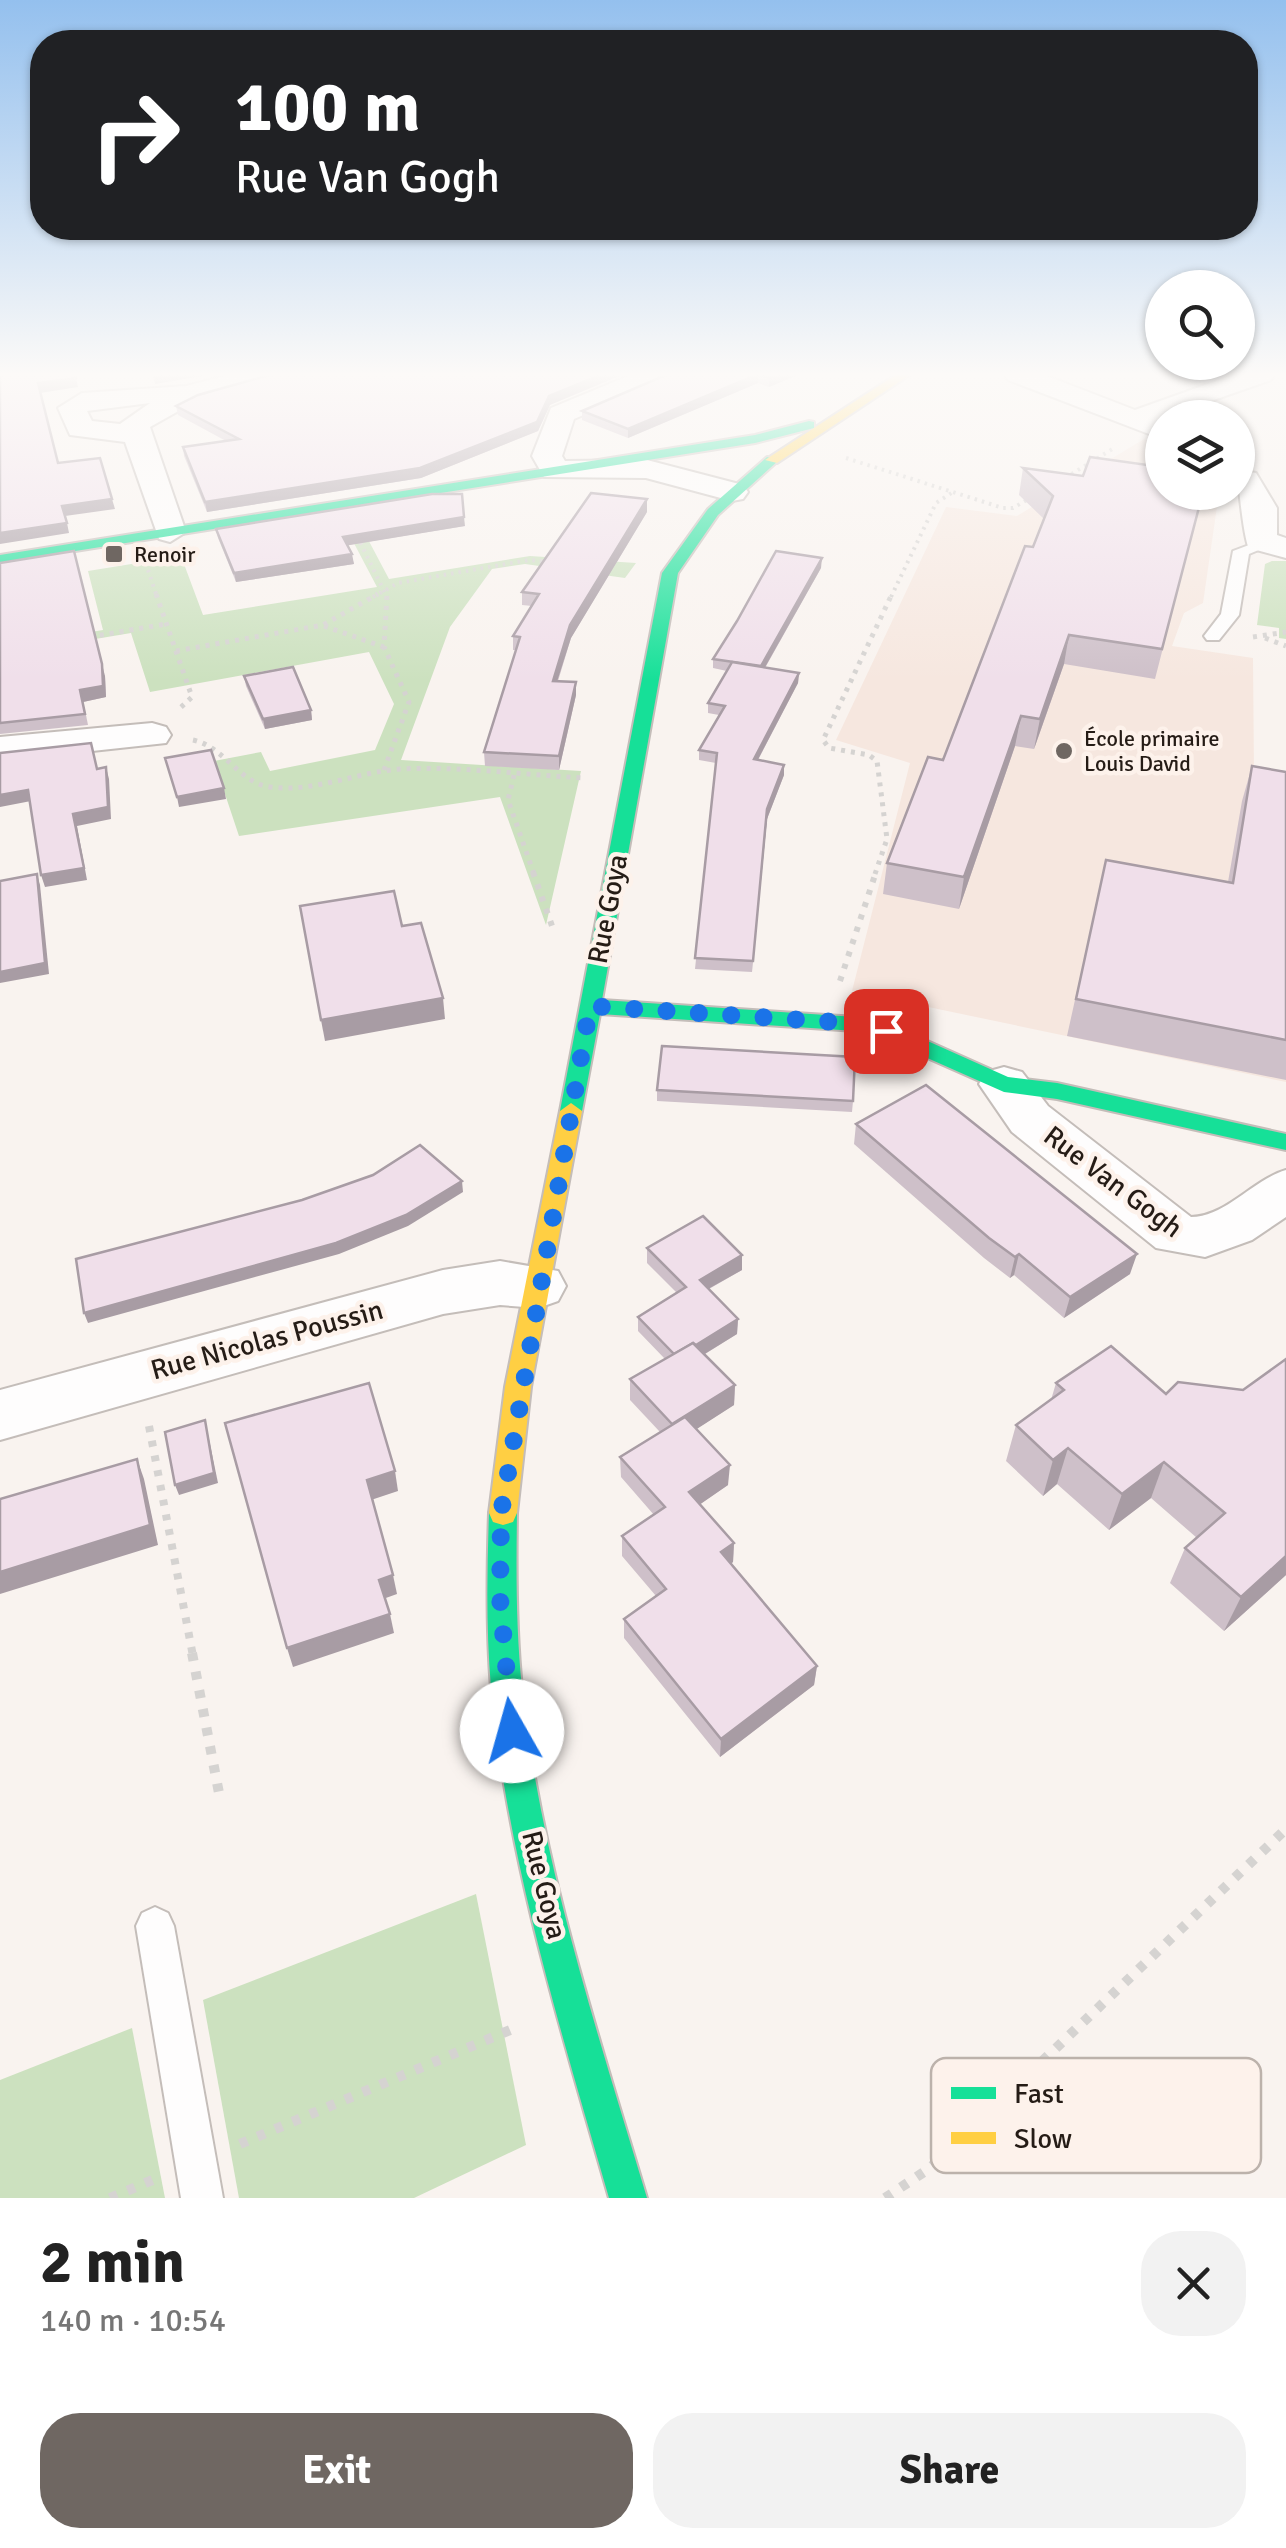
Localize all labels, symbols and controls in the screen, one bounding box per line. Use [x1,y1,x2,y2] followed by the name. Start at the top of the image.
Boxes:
[235,64,420,150] text: 100 m
[70,70,200,200] icon: right
[235,150,500,205] text: Rue Van Gogh
[1145,270,1255,510] map controls
[1145,270,1255,380] button: search
[1145,400,1255,510] button: layers
[134,541,195,568] place label: Renoir
[103,543,125,565] marker: Renoir
[1084,725,1219,777] place label: École primaire Louis David
[1053,740,1075,762] marker: École primaire Louis David
[581,851,635,967] street label: Rue Goya
[844,989,929,1074] pin
[859,1004,914,1059] icon: arrive
[1037,1119,1189,1245] street label: Rue Van Gogh
[147,1293,387,1387] street label: Rue Nicolas Poussin
[460,1679,564,1783] position arrow
[514,1827,574,1943] street label: Rue Goya
[931,2058,1261,2173] legend
[1014,2077,1064,2111] text: Fast
[1014,2122,1072,2156] text: Slow
[40,2226,185,2300] text: 2 min
[1141,2231,1246,2336] button: close
[40,2301,226,2340] text: 140 m · 10:54
[40,2413,633,2528] button: Exit
[653,2413,1246,2528] button: Share

